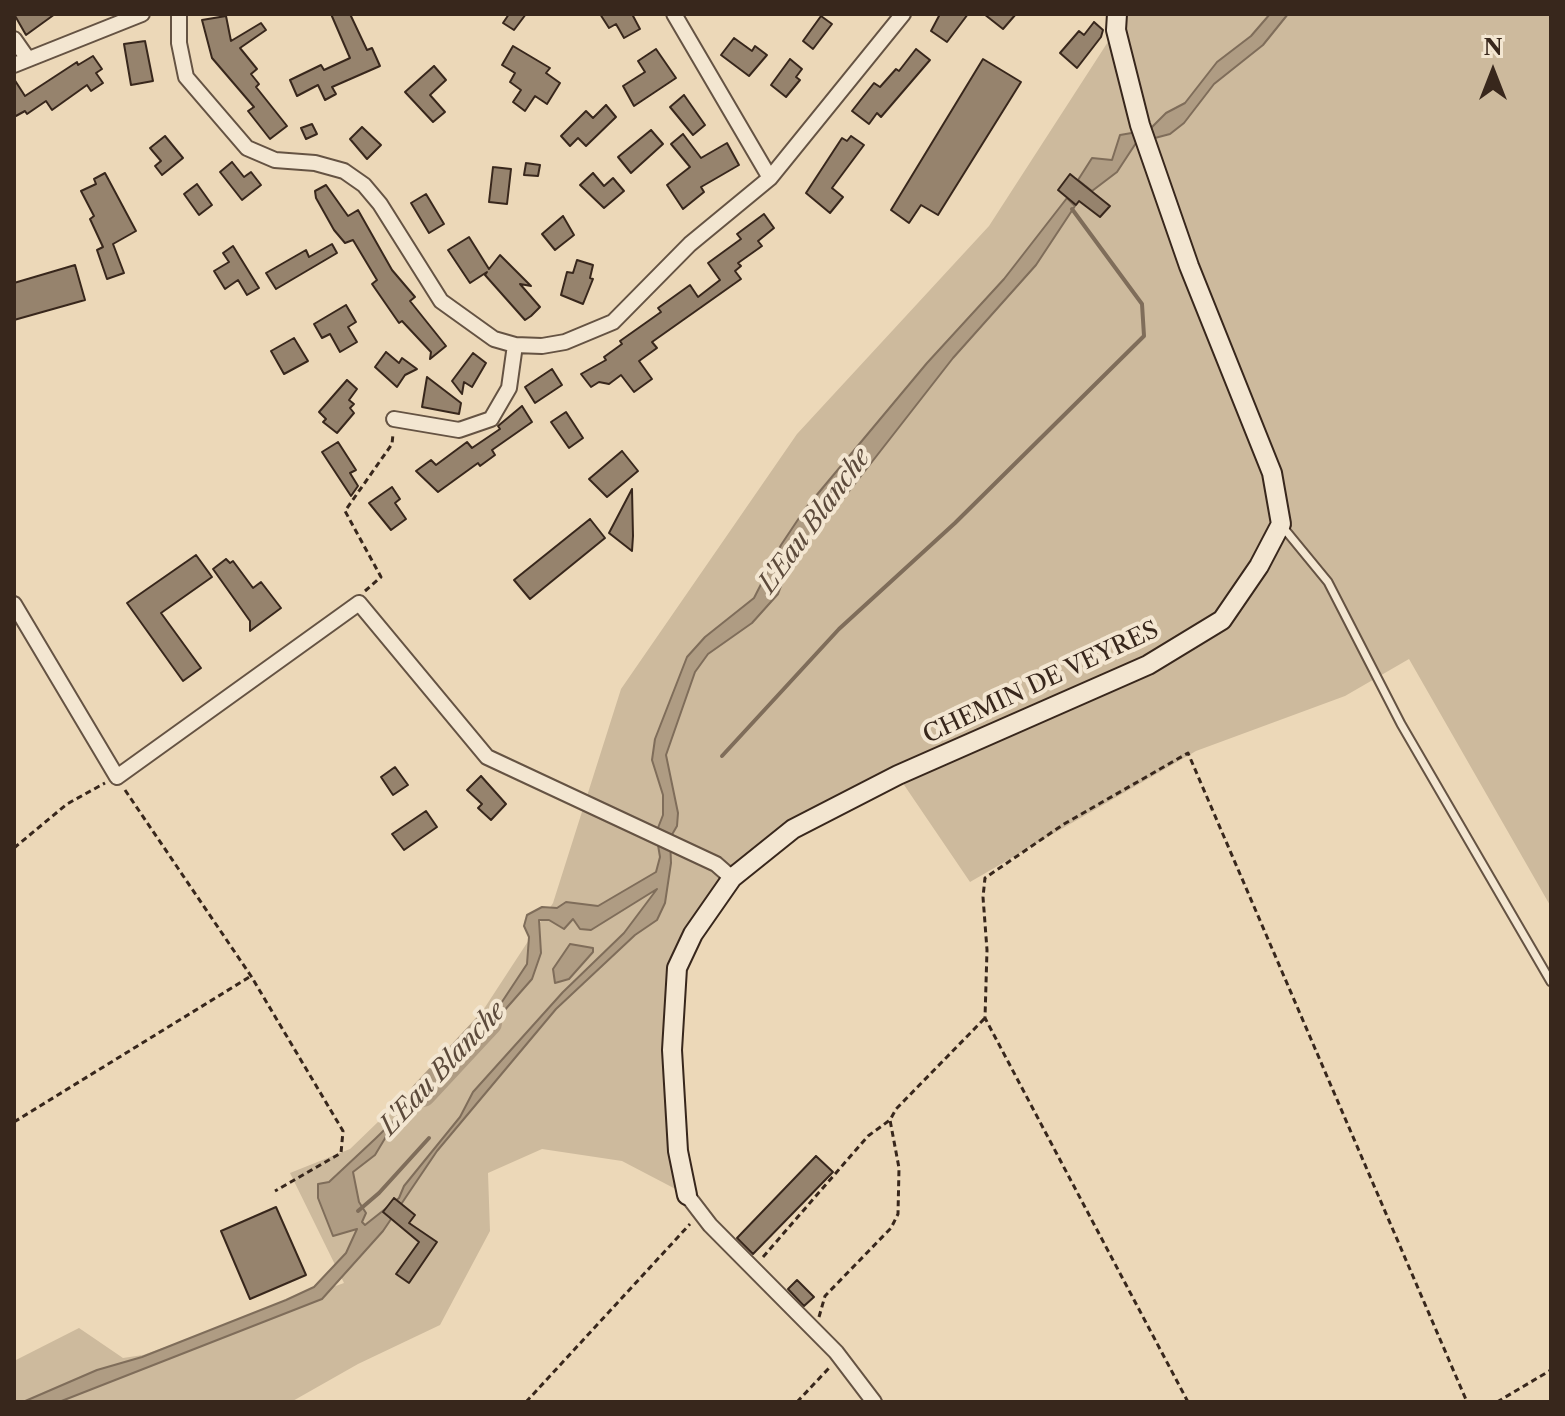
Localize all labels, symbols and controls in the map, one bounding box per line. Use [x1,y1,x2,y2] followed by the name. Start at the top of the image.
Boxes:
[1453,32,1533,112] north arrow
[1483,34,1503,61] text: N
[752,443,878,599] water label: L'Eau Blanche
[919,616,1163,750] street label: CHEMIN DE VEYRES
[374,996,512,1142] water label: L'Eau Blanche

